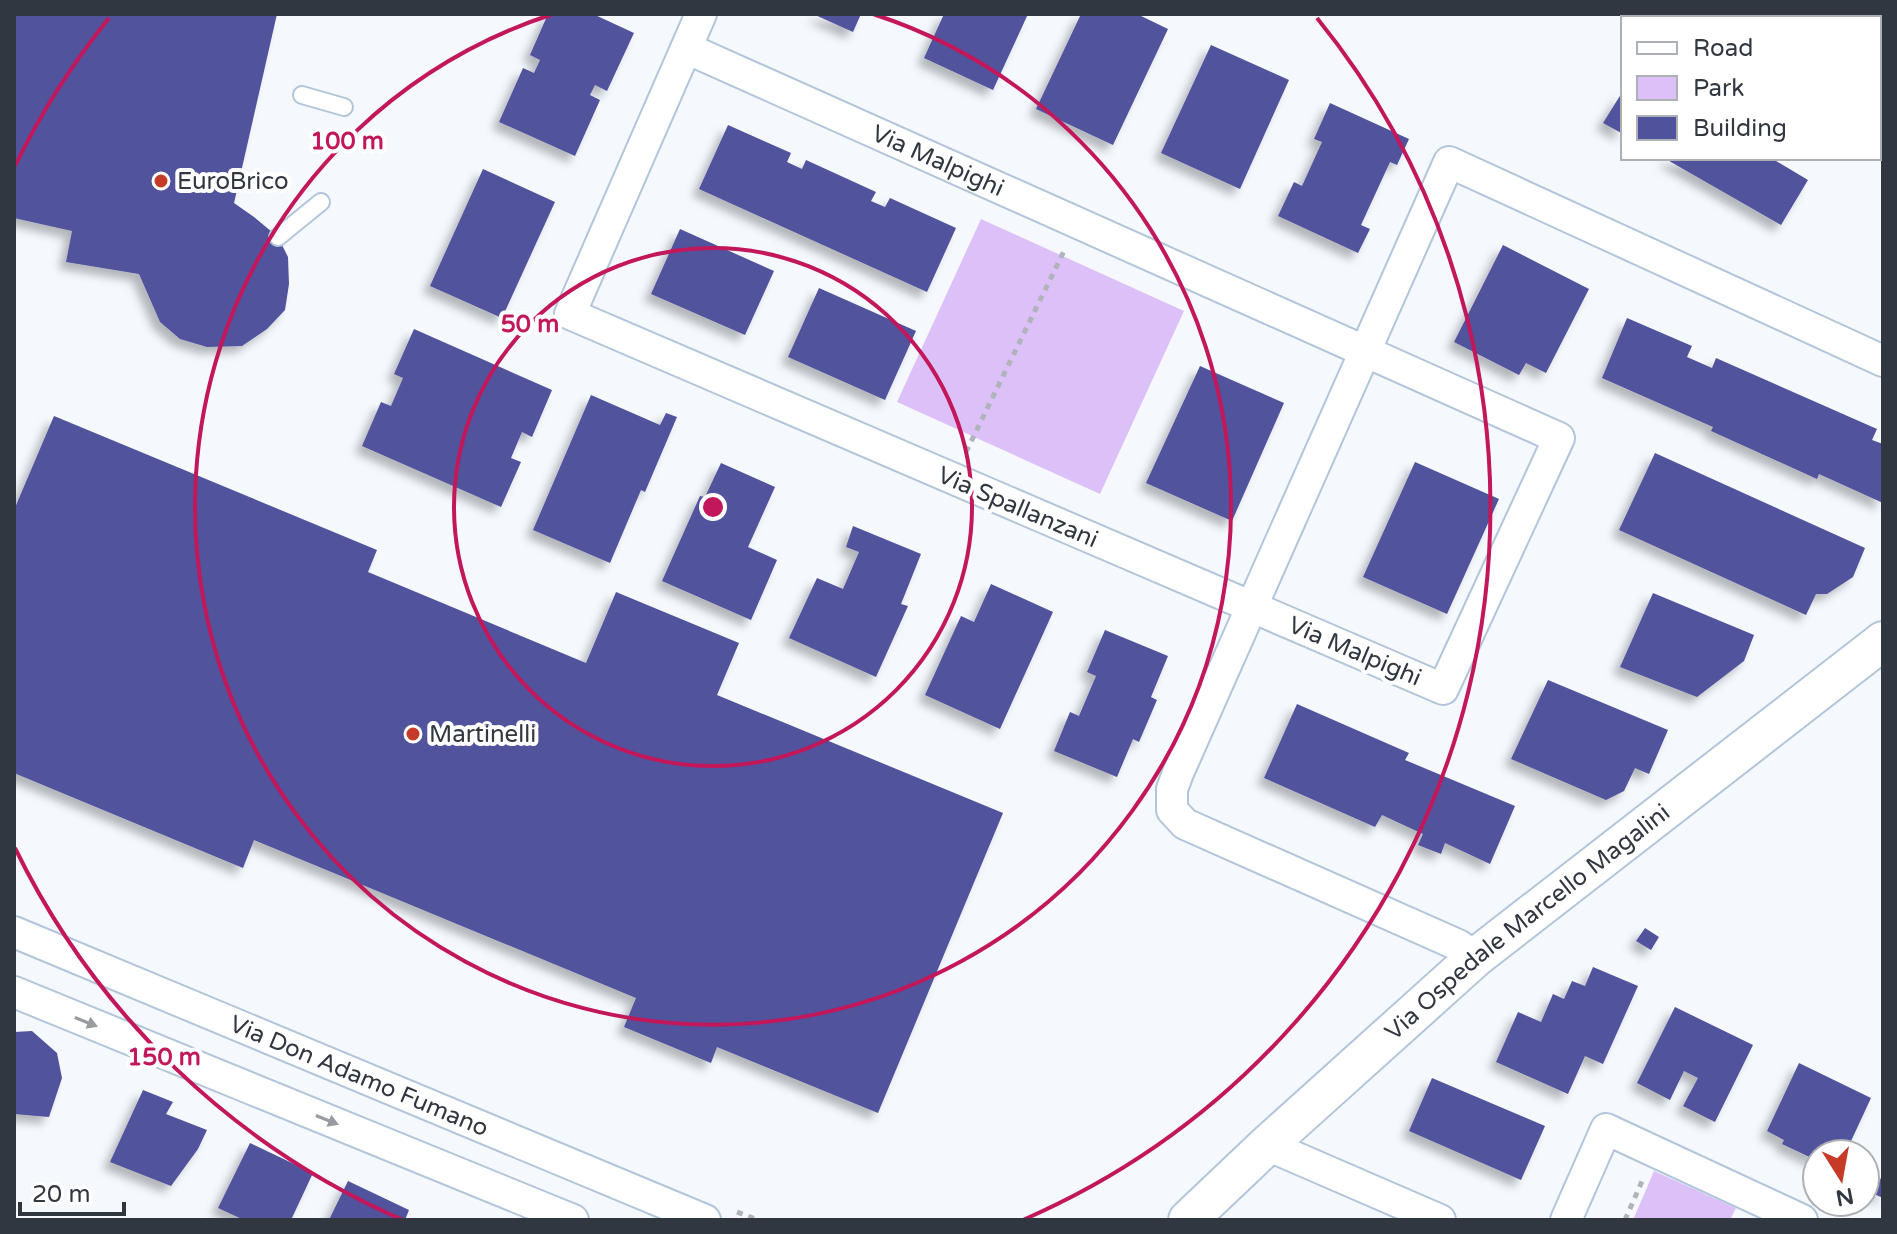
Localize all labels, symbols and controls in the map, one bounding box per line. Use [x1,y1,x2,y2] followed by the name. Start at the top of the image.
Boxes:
[1621,16,1881,160] legend
[1693,34,1753,63] text: Road
[1693,74,1744,103] text: Park
[1693,114,1787,143] text: Building
[867,119,1008,203] street label: Via Malpighi
[310,127,384,156] text: 100 m
[177,167,289,196] place label: EuroBrico
[152,172,170,190] marker: EuroBrico
[501,310,559,339] text: 50 m
[933,461,1102,554] street label: Via Spallanzani
[699,493,727,521] centre of rings
[1284,610,1426,692] street label: Via Malpighi
[429,720,536,749] place label: Martinelli
[404,725,422,743] marker: Martinelli
[1379,798,1676,1047] street label: Via Ospedale Marcello Magalini
[225,1010,493,1143] street label: Via Don Adamo Fumano
[74,1015,98,1028] one-way arrow
[127,1043,201,1072] text: 150 m
[315,1114,339,1127] one-way arrow
[1801,1138,1881,1218] north arrow
[20,1166,124,1216] scale bar
[32,1180,90,1209] text: 20 m
[1833,1182,1856,1211] text: N

